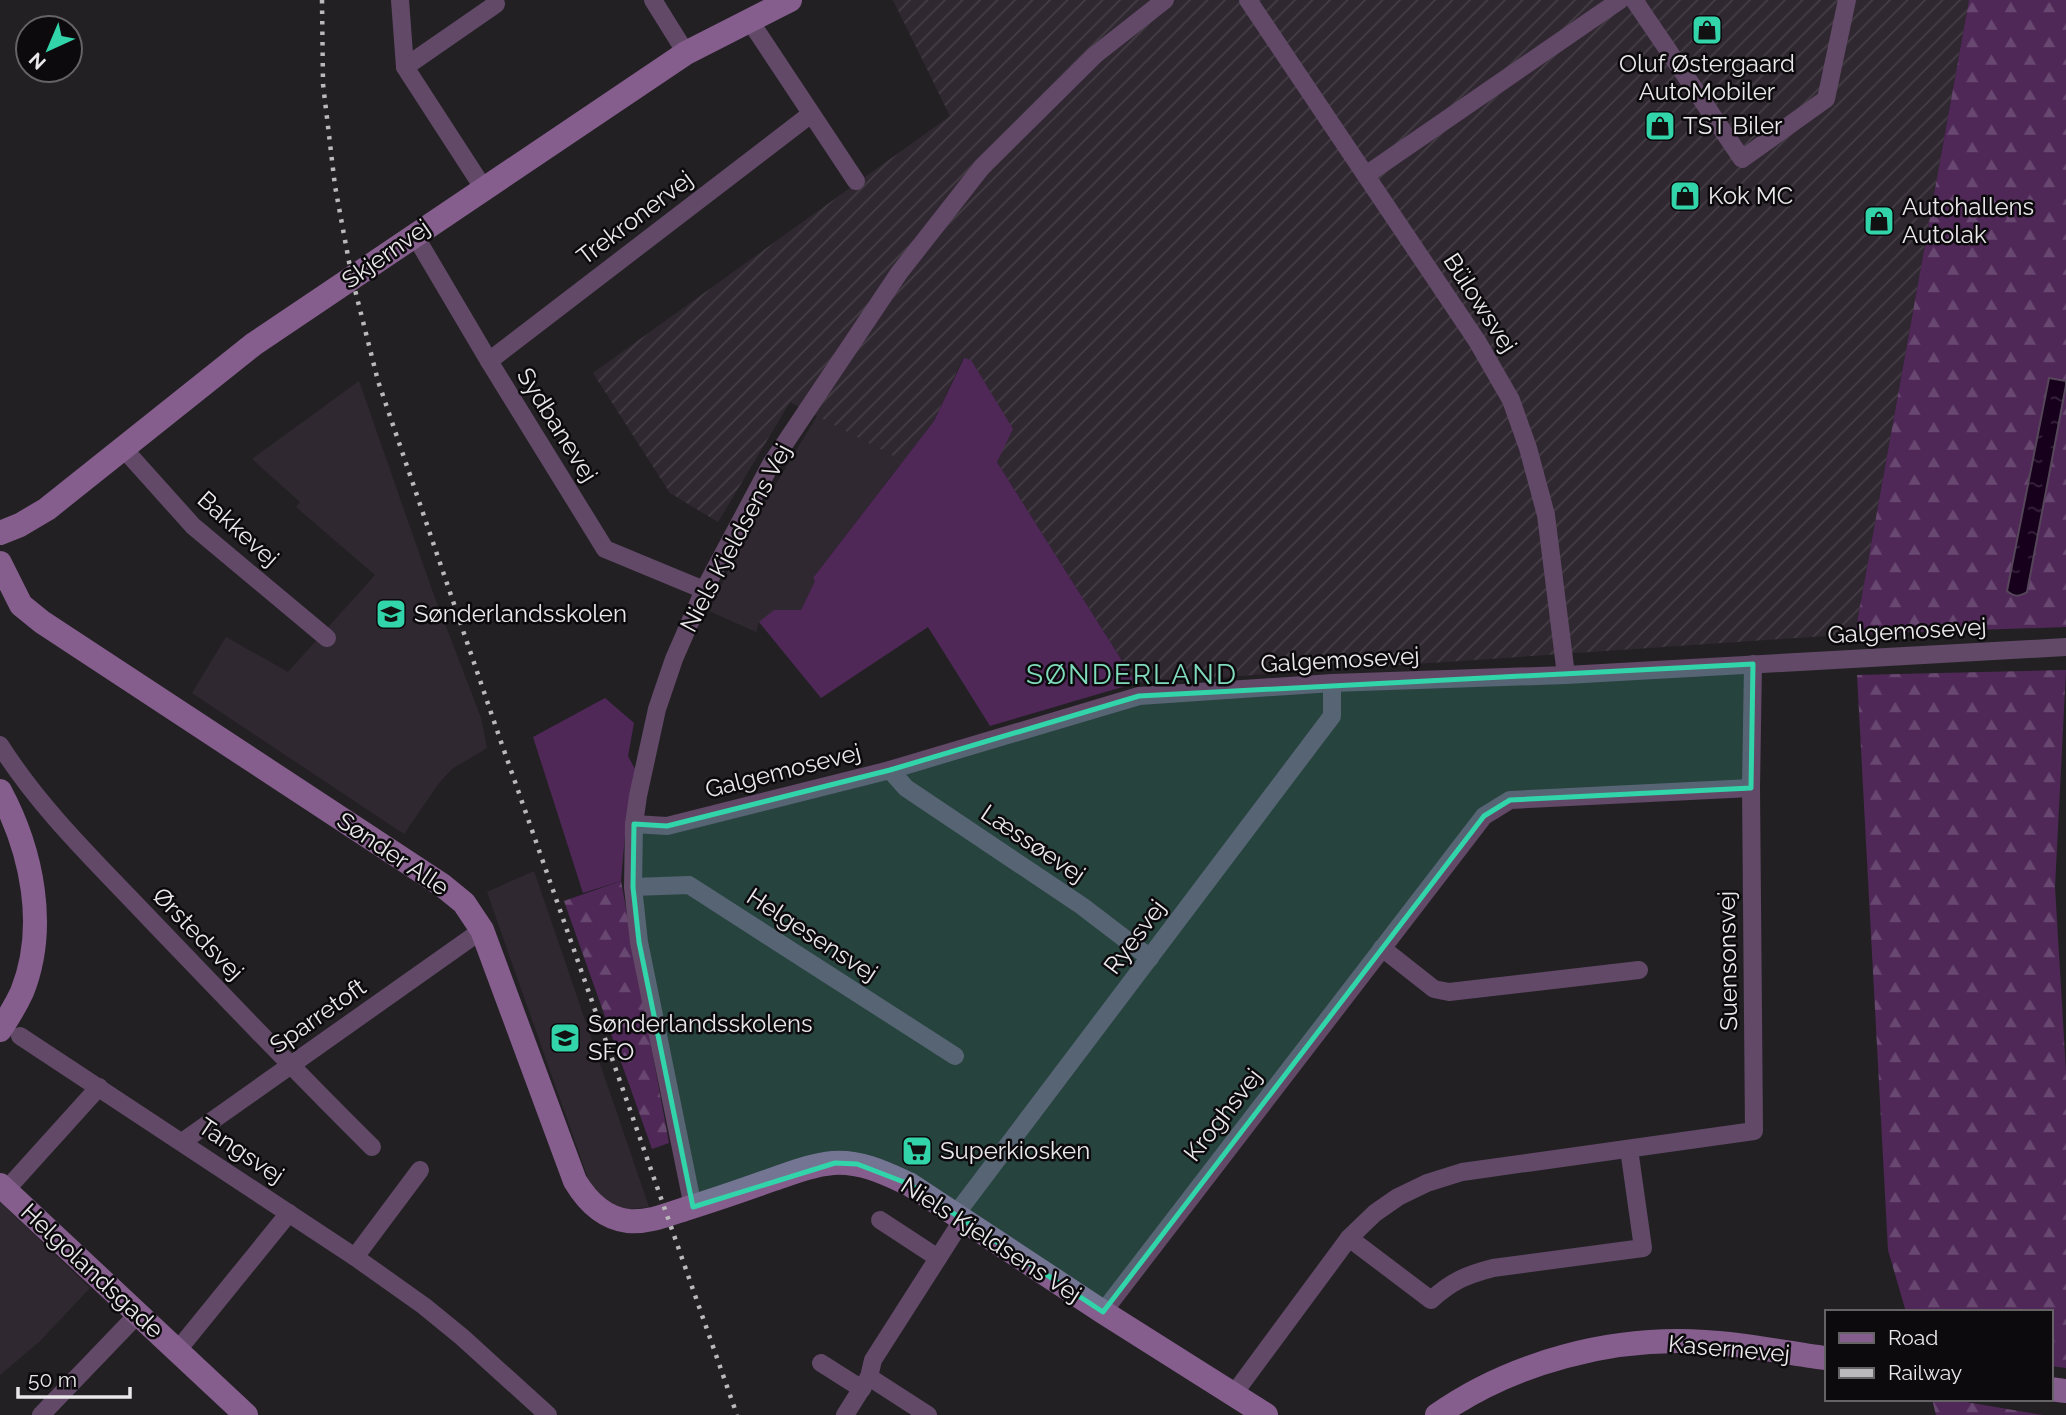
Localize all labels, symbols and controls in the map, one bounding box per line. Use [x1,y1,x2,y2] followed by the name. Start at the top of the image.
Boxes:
[1690,13,1724,47] shop icon: Oluf Østergaard AutoMobiler
[14,14,84,84] north arrow
[24,48,50,74] text: N
[1619,49,1795,106] place label: Oluf Østergaard AutoMobiler
[1643,109,1677,143] shop icon: TST Biler
[1683,111,1783,140] place label: TST Biler
[571,164,699,271] street label: Trekronervej
[1668,179,1702,213] shop icon: Kok MC
[1708,181,1793,210] place label: Kok MC
[1902,192,2034,249] place label: Autohallens Autolak
[1862,204,1896,238] shop icon: Autohallens Autolak
[336,213,435,294] street label: Skjernvej
[1437,247,1523,358] street label: Bülowsvej
[511,362,604,487] street label: Sydbanevej
[674,439,797,637] street label: Niels Kjeldsens Vej
[192,485,285,573] street label: Bakkevej
[374,597,408,631] school or university icon: Sønderlandsskolen
[414,599,627,628] place label: Sønderlandsskolen
[1827,612,1987,649] street label: Galgemosevej
[1260,641,1420,678] street label: Galgemosevej
[1026,658,1238,691] district label: SØNDERLAND
[702,737,864,804] street label: Galgemosevej
[976,798,1091,889] street label: Læssøevej
[332,806,455,902] street label: Sønder Alle
[147,881,250,986] street label: Ørstedsvej
[742,882,883,988] street label: Helgesensvej
[1712,891,1743,1031] street label: Suensonsvej
[1097,894,1172,980] street label: Ryesvej
[264,972,371,1059] street label: Sparretoft
[588,1009,813,1066] place label: Sønderlandsskolens SFO
[548,1021,582,1055] school or university icon: Sønderlandsskolens SFO
[1177,1063,1268,1167] street label: Kroghsvej
[193,1111,290,1190] street label: Tangsvej
[900,1134,934,1168] supermarket icon: Superkiosken
[940,1136,1090,1165] place label: Superkiosken
[896,1170,1087,1309] street label: Niels Kjeldsens Vej
[15,1197,170,1344] street label: Helgolandsgade
[1825,1310,2052,1401] legend
[1888,1325,1938,1350] text: Road
[1667,1329,1791,1368] street label: Kasernevej
[18,1356,130,1400] scale bar
[1888,1360,1962,1385] text: Railway
[28,1367,77,1392] text: 50 m

